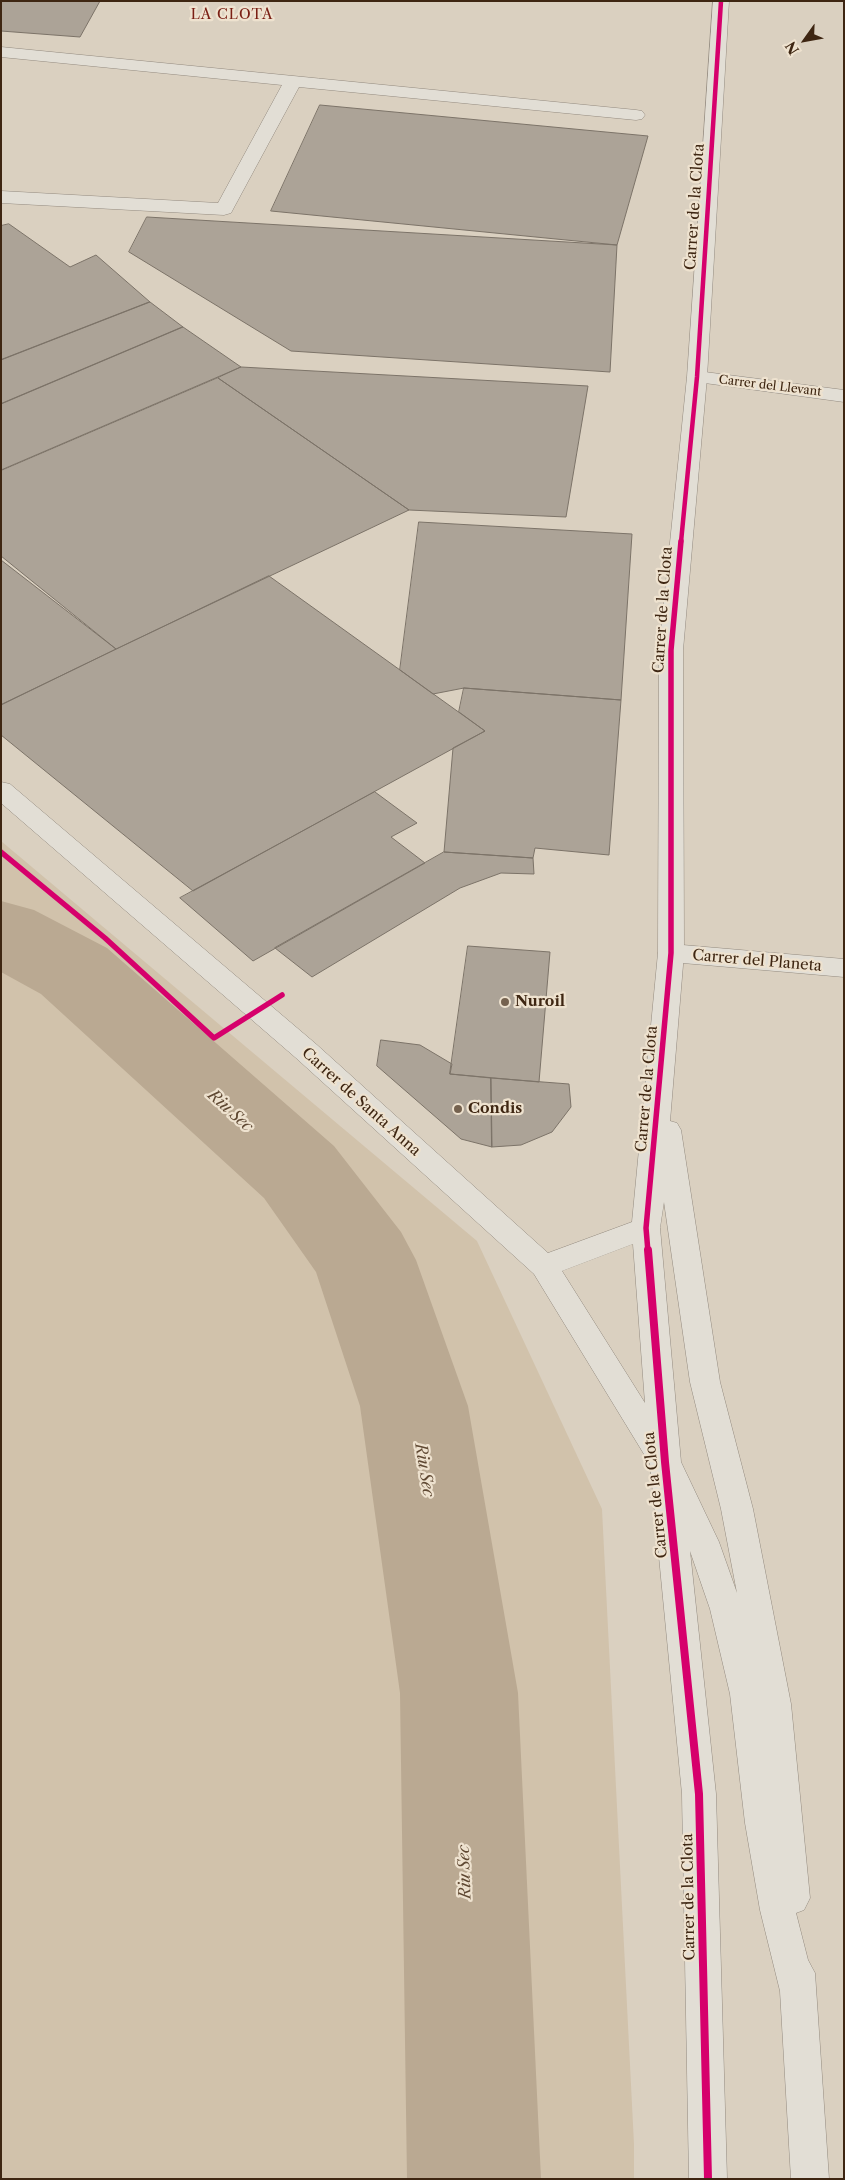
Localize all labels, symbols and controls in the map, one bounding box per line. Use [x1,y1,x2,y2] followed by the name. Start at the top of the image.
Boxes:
[190,7,274,23] district label: LA CLOTA
[780,15,830,65] north arrow
[781,38,803,58] text: N
[682,143,708,271] street label: Carrer de la Clota
[718,373,822,399] street label: Carrer del Llevant
[650,546,676,674] street label: Carrer de la Clota
[692,946,822,976] street label: Carrer del Planeta
[515,993,565,1011] place label: Nuroil
[499,996,511,1008] marker: Nuroil
[633,1025,661,1153] street label: Carrer de la Clota
[298,1044,424,1160] street label: Carrer de Santa Anna
[204,1086,256,1136] water label: Riu Sec
[468,1100,522,1118] place label: Condis
[452,1103,464,1115] marker: Condis
[640,1431,672,1559] street label: Carrer de la Clota
[410,1442,438,1498] water label: Riu Sec
[679,1833,699,1961] street label: Carrer de la Clota
[454,1845,476,1899] water label: Riu Sec

